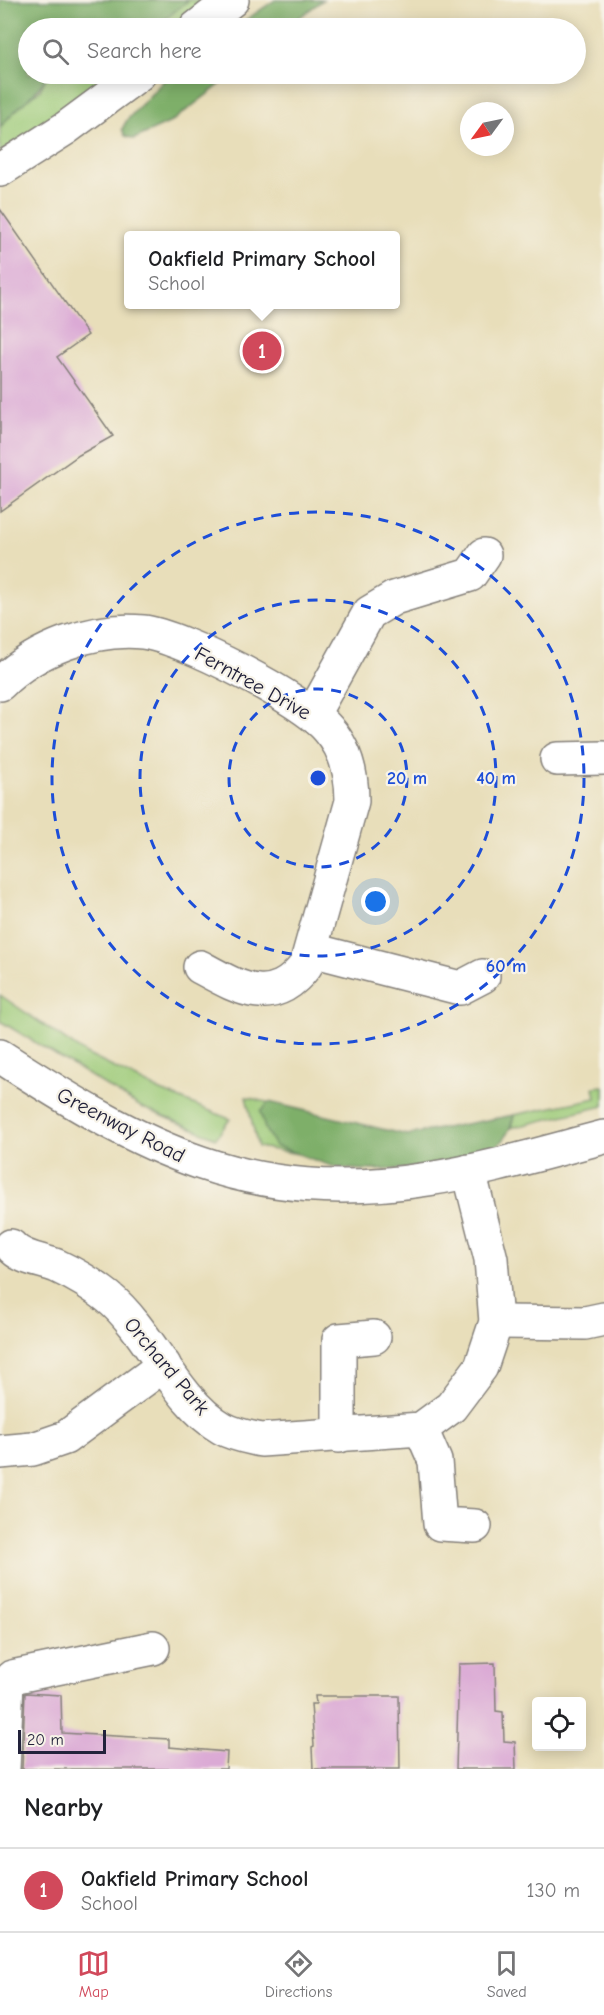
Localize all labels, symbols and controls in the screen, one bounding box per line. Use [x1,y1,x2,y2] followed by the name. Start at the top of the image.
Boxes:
[18,18,586,84] search box
[39,35,72,68] icon: search
[87,38,202,64] text: Search here
[460,102,514,156] north arrow
[124,231,400,309] popup
[148,246,376,272] text: Oakfield Primary School
[148,272,205,295] text: School
[242,328,282,374] pin: 1
[191,641,315,725] street label: Ferntree Drive
[308,768,328,788] centre of rings
[387,768,427,789] text: 20 m
[476,768,516,789] text: 40 m
[361,887,390,916] your location
[486,956,526,977] text: 60 m
[53,1082,189,1168] street label: Greenway Road
[119,1313,215,1419] street label: Orchard Park
[532,1697,586,1751] map controls
[532,1697,586,1751] button: locate
[18,1727,106,1754] scale bar
[27,1731,64,1749] text: 20 m
[24,1793,103,1823] text: Nearby
[81,1866,308,1892] text: Oakfield Primary School
[40,1879,47,1902] text: 1
[527,1879,580,1902] text: 130 m
[81,1892,138,1915] text: School
[77,1947,110,2001] tab: Map
[265,1947,332,2001] tab: Directions
[487,1947,527,2001] tab: Saved

